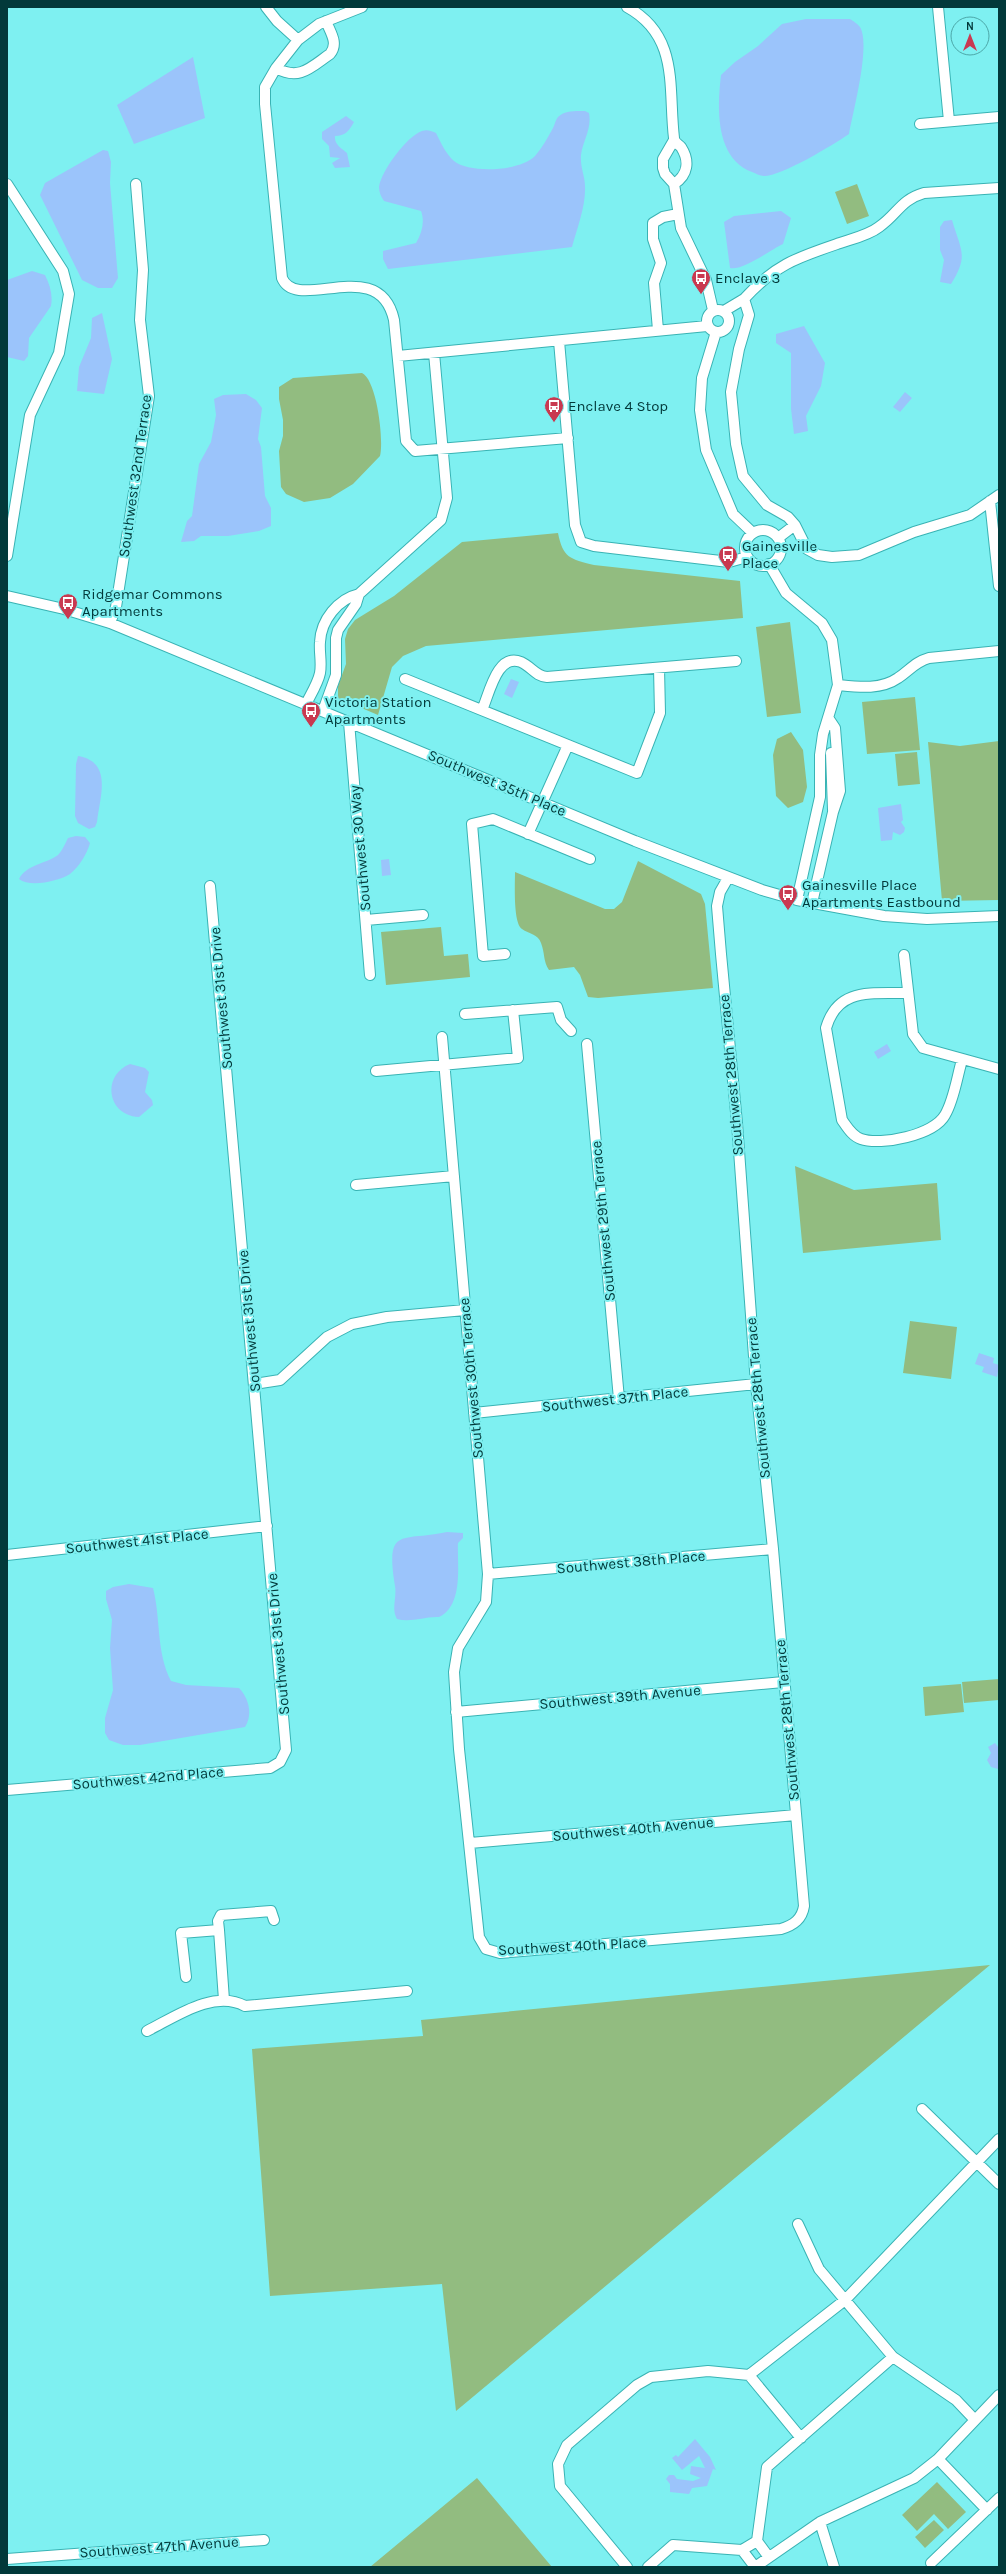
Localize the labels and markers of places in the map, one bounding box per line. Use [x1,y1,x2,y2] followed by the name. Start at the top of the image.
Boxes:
[690,267,712,295] bus stop icon: Enclave 3
[715,269,780,287] place label: Enclave 3
[543,395,565,423] bus stop icon: Enclave 4 Stop
[568,397,668,415] place label: Enclave 4 Stop
[742,537,817,572] place label: Gainesville Place
[717,544,739,572] bus stop icon: Gainesville Place
[82,585,223,620] place label: Ridgemar Commons Apartments
[57,592,79,620] bus stop icon: Ridgemar Commons Apartments
[325,693,432,728] place label: Victoria Station Apartments
[300,700,322,728] bus stop icon: Victoria Station Apartments
[802,876,961,911] place label: Gainesville Place Apartments Eastbound
[777,883,799,911] bus stop icon: Gainesville Place Apartments Eastbound

